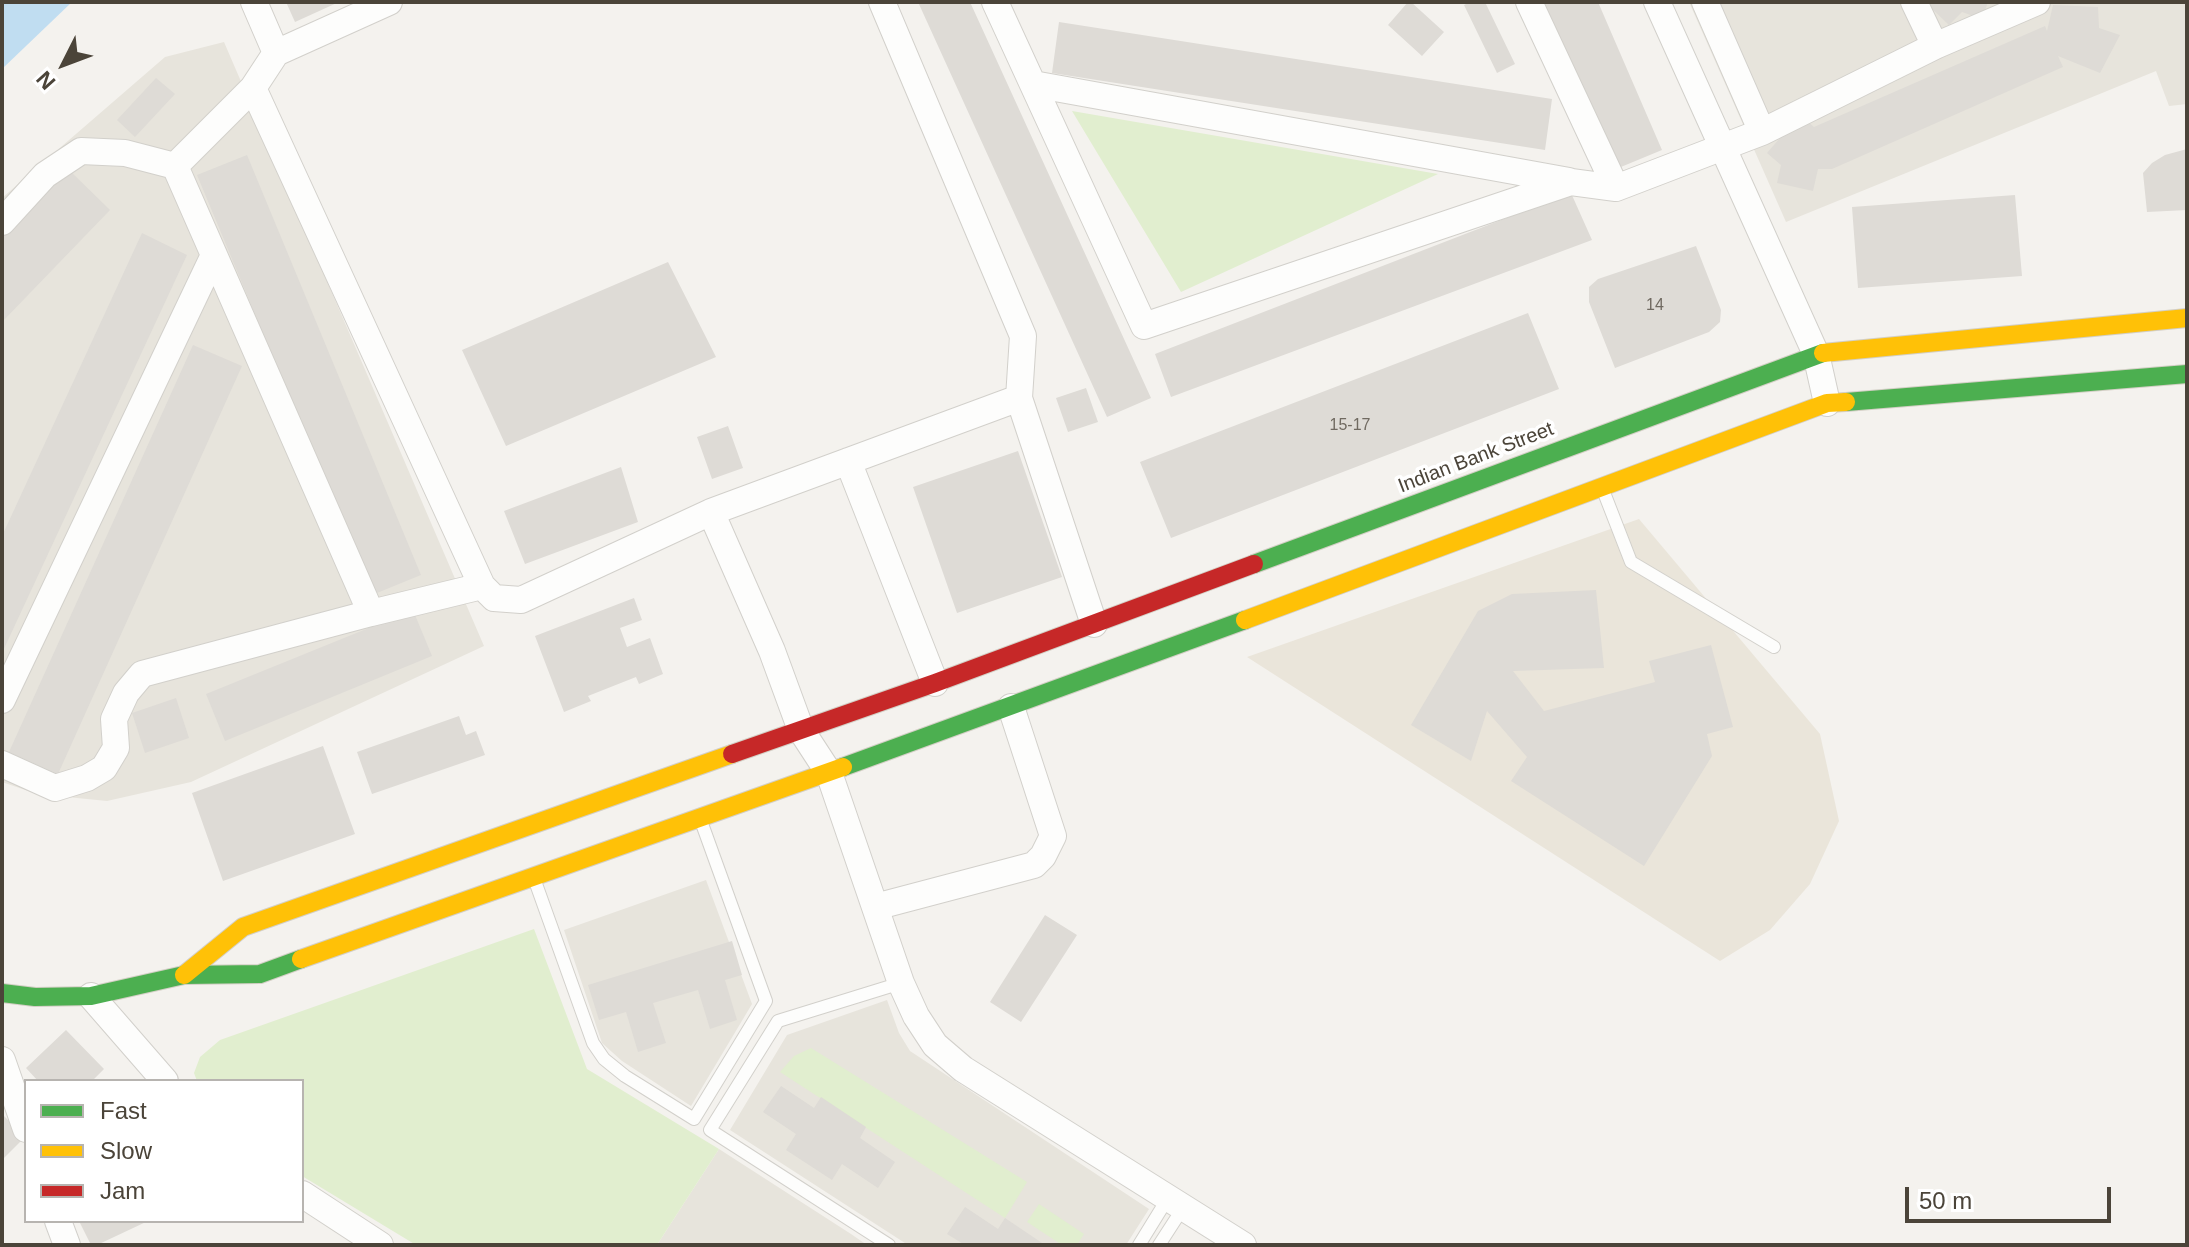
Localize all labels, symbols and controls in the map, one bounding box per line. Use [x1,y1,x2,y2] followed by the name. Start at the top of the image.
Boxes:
[24,24,104,104] north arrow
[31,66,60,95] text: N
[1646,296,1664,316] house number: 14
[1330,416,1370,436] house number: 15-17
[1395,417,1557,499] street label: Indian Bank Street
[24,1079,304,1223] legend
[100,1097,147,1124] text: Fast
[100,1137,152,1164] text: Slow
[1909,1171,2115,1221] scale bar
[100,1177,145,1204] text: Jam
[1919,1187,1972,1214] text: 50 m

